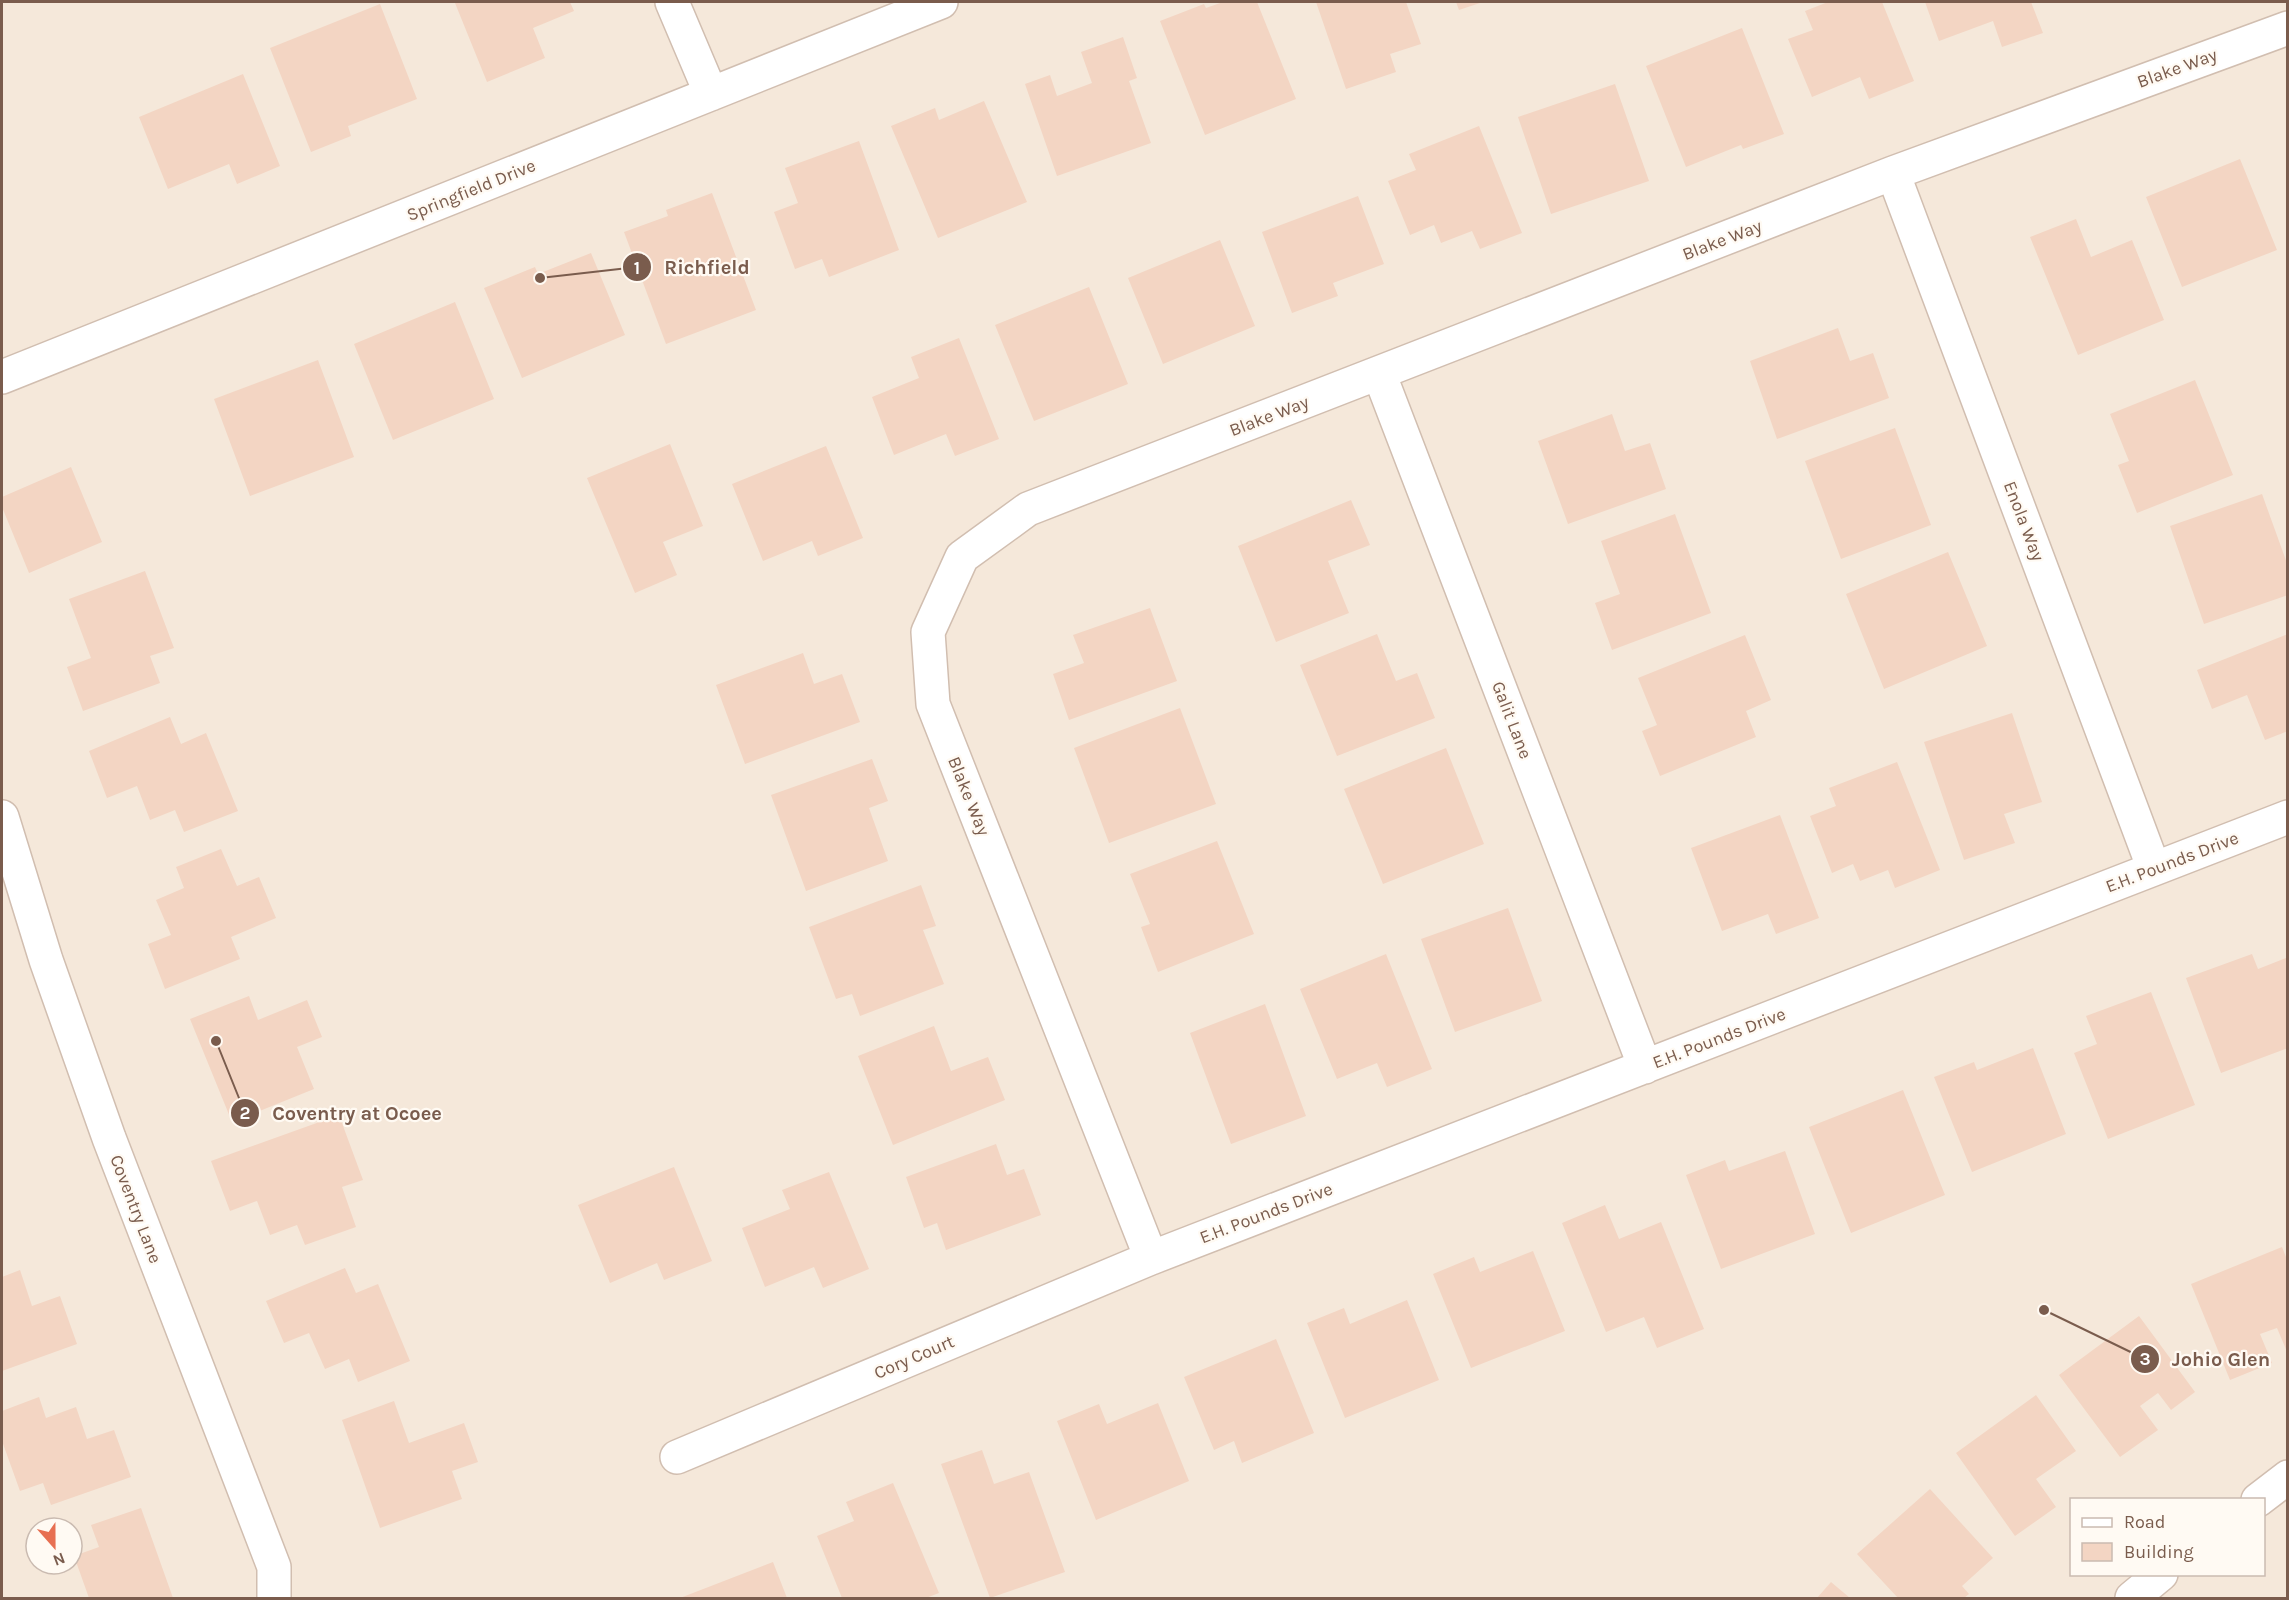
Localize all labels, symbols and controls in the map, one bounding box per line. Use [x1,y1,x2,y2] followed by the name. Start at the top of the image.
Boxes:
[2134,43,2221,93] street label: Blake Way
[403,154,539,226] street label: Springfield Drive
[1679,215,1766,265] street label: Blake Way
[622,248,761,286] callout: Richfield
[664,256,750,279] text: Richfield
[634,257,640,279] text: 1
[1226,391,1313,441] street label: Blake Way
[1999,478,2050,565] street label: Enola Way
[1487,678,1537,762] street label: Galit Lane
[943,753,995,839] street label: Blake Way
[2102,826,2242,898] street label: E.H. Pounds Drive
[1649,1002,1789,1074] street label: E.H. Pounds Drive
[230,1094,453,1132] callout: Coventry at Ocoee
[240,1102,250,1124] text: 2
[272,1102,442,1125] text: Coventry at Ocoee
[105,1152,167,1266] street label: Coventry Lane
[1196,1177,1336,1249] street label: E.H. Pounds Drive
[871,1330,958,1384] street label: Cory Court
[2130,1340,2282,1378] callout: Johio Glen
[2139,1348,2151,1370] text: 3
[2172,1348,2270,1371] text: Johio Glen
[2070,1498,2265,1576] legend
[2124,1511,2165,1533] text: Road
[24,1516,84,1576] north arrow
[2124,1541,2194,1563] text: Building
[50,1549,68,1570] text: N

